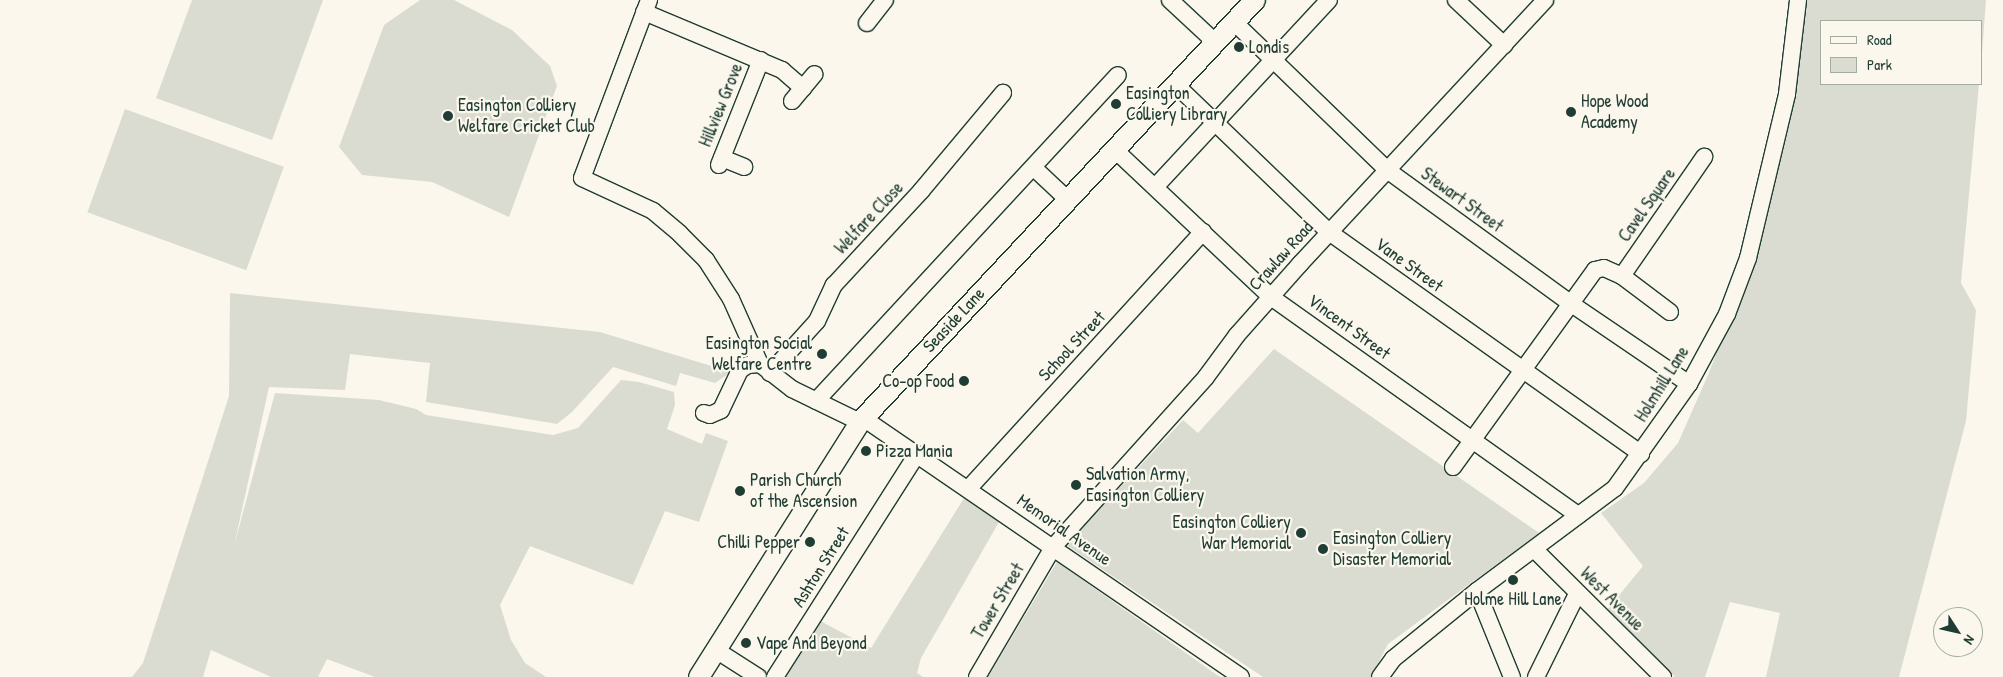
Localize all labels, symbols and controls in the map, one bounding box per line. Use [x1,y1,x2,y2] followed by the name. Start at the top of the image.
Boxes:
[1820,20,1983,85] legend
[1867,29,1892,50] text: Road
[1249,36,1289,58] place label: Londis
[1233,41,1245,53] marker: Londis
[1867,54,1892,75] text: Park
[694,60,748,150] street label: Hillview Grove
[1126,83,1227,126] place label: Easington Colliery Library
[1581,91,1648,134] place label: Hope Wood Academy
[458,95,595,138] place label: Easington Colliery Welfare Cricket Club
[1110,98,1122,110] marker: Easington Colliery Library
[1565,106,1577,118] marker: Hope Wood Academy
[442,110,454,122] marker: Easington Colliery Welfare Cricket Club
[1417,163,1507,237] street label: Stewart Street
[1614,164,1680,246] street label: Cavel Square
[830,177,908,259] street label: Welfare Close
[1244,217,1318,295] street label: Crawlaw Road
[1371,233,1447,297] street label: Vane Street
[919,283,989,357] street label: Seaside Lane
[1303,290,1395,364] street label: Vincent Street
[1034,306,1110,386] street label: School Street
[706,333,812,376] place label: Easington Social Welfare Centre
[1630,342,1694,426] street label: Holmhill Lane
[816,348,828,360] marker: Easington Social Welfare Centre
[882,370,954,392] place label: Co-op Food
[958,375,970,387] marker: Co-op Food
[876,440,952,462] place label: Pizza Mania
[860,445,872,457] marker: Pizza Mania
[1086,464,1204,506] place label: Salvation Army, Easington Colliery
[750,470,857,512] place label: Parish Church of the Ascension
[1070,479,1082,491] marker: Salvation Army, Easington Colliery
[734,485,746,497] marker: Parish Church of the Ascension
[1013,490,1115,570] street label: Memorial Avenue
[1173,512,1291,554] place label: Easington Colliery War Memorial
[788,523,854,611] street label: Ashton Street
[1295,527,1307,539] marker: Easington Colliery War Memorial
[1333,528,1451,570] place label: Easington Colliery Disaster Memorial
[717,531,800,553] place label: Chilli Pepper
[804,536,816,548] marker: Chilli Pepper
[1317,543,1329,555] marker: Easington Colliery Disaster Memorial
[967,559,1029,643] street label: Tower Street
[1576,563,1648,635] street label: West Avenue
[1507,574,1519,586] marker: Holme Hill Lane
[1464,588,1562,610] place label: Holme Hill Lane
[1933,607,1983,657] north arrow
[756,632,867,654] place label: Vape And Beyond
[1960,632,1980,649] text: N
[740,637,752,649] marker: Vape And Beyond

